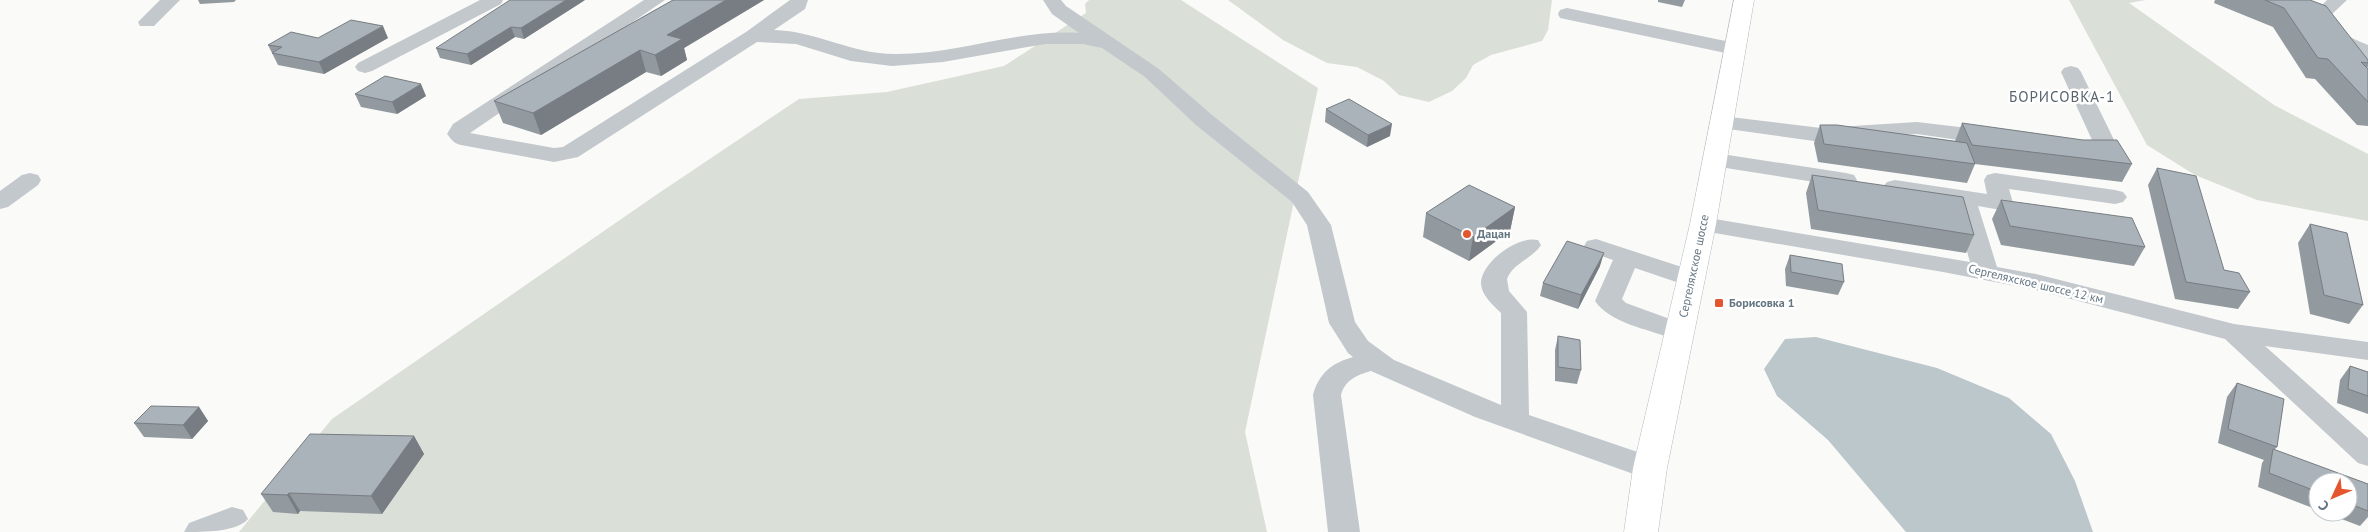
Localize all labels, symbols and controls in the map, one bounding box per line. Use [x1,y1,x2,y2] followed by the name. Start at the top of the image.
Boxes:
[2009,87,2115,106] district label: БОРИСОВКА-1
[1675,213,1712,319] street label: Сергеляхское шоссе
[1477,226,1510,241] place label: Дацан
[1461,228,1473,240] marker: Дацан
[1967,261,2105,306] street label: Сергеляхское шоссе 12 км
[1729,295,1794,310] place label: Борисовка 1
[1713,297,1725,309] marker: Борисовка 1
[2308,472,2358,522] north arrow
[2314,497,2333,515] text: С

